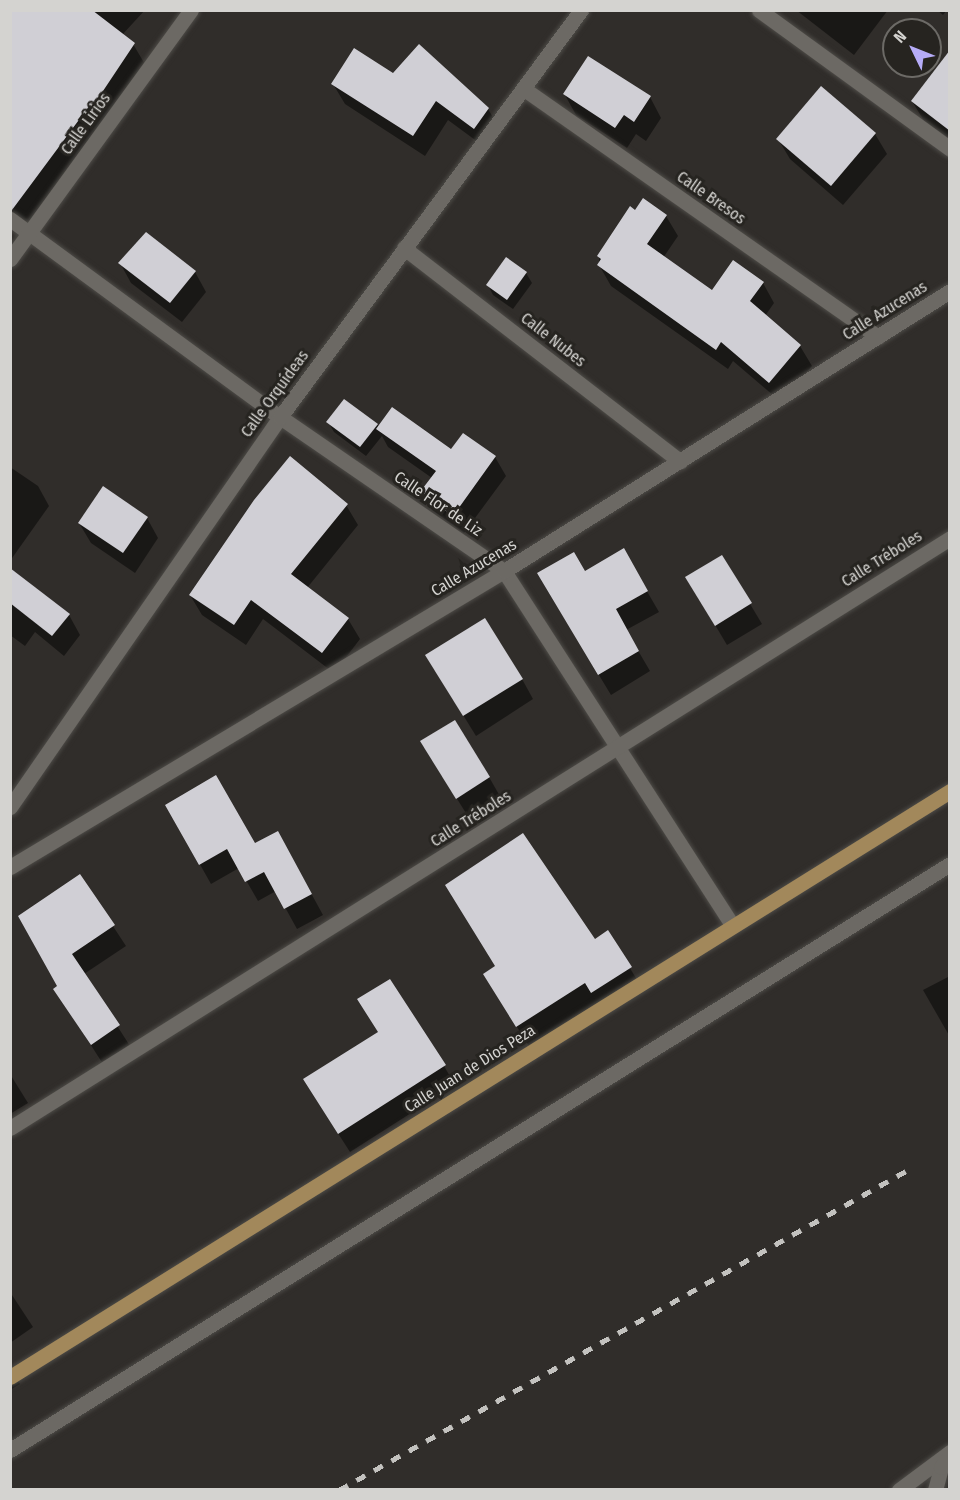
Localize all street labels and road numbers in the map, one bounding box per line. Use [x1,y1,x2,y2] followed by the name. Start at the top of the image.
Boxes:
[57,89,115,159] street label: Calle Lirios
[673,167,749,229] street label: Calle Bresos
[839,277,931,345] street label: Calle Azucenas
[517,309,589,371] street label: Calle Nubes
[237,347,313,441] street label: Calle Orquídeas
[390,467,486,541] street label: Calle Flor de Liz
[838,527,926,591] street label: Calle Tréboles
[428,535,520,601] street label: Calle Azucenas
[427,787,515,851] street label: Calle Tréboles
[401,1021,539,1117] street label: Calle Juan de Dios Peza

